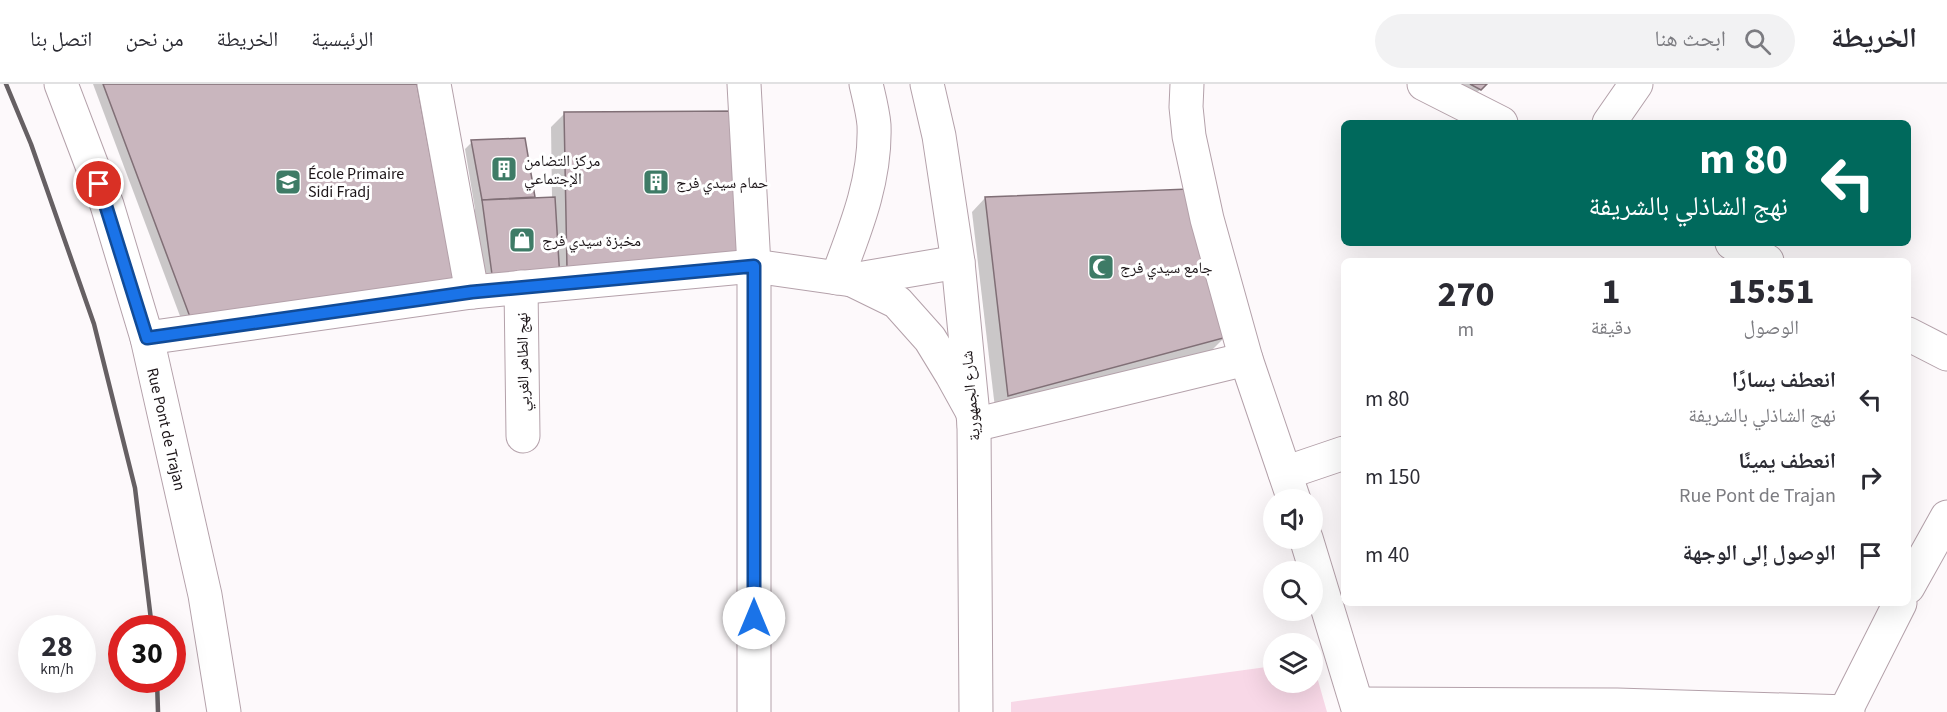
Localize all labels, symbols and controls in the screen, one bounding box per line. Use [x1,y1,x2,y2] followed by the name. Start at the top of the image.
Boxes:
[1375,14,1795,68] search box
[1831,18,1917,58] text: الخريطة
[1655,23,1726,55] text: ابحث هنا
[30,24,92,54] text: اتصل بنا
[125,24,183,54] text: من نحن
[216,24,278,54] text: الخريطة
[311,24,374,54] text: الرئيسية
[1741,25,1774,58] icon: search
[1699,130,1788,190] text: 80 m
[1809,144,1887,222] icon: left
[524,150,600,191] place label: مركز التضامن الإجتماعي
[489,154,519,184] building icon: مركز التضامن الإجتماعي
[73,158,124,209] pin
[308,163,404,203] place label: École Primaire Sidi Fradj
[82,167,115,200] icon: arrive
[273,167,303,197] school or university icon: École Primaire Sidi Fradj
[641,167,671,197] building icon: حمام سيدي فرج
[676,172,768,195] place label: حمام سيدي فرج
[1588,187,1788,226] text: نهج الشاذلي بالشريفة
[507,225,537,255] shop icon: مخبزة سيدي فرج
[542,230,641,253] place label: مخبزة سيدي فرج
[1086,252,1116,282] mosque icon: جامع سيدي فرج
[1120,257,1213,280] place label: جامع سيدي فرج
[1602,266,1621,317] text: 1
[1728,266,1815,317] text: 15:51
[1437,269,1494,320] text: 270
[511,312,536,412] street label: نهج الطاهر الغربي
[1591,314,1631,342] text: دقيقة
[1744,314,1799,342] text: الوصول
[1458,316,1474,344] text: m
[956,350,986,442] street label: شارع الجمهورية
[1732,364,1836,396] text: انعطف يسارًا
[141,366,191,493] street label: Rue Pont de Trajan
[1365,383,1410,415] text: 80 m
[1854,383,1887,416] icon: left
[1688,402,1836,430] text: نهج الشاذلي بالشريفة
[1738,445,1836,477] text: انعطف يمينًا
[1365,461,1420,493] text: 150 m
[1854,461,1887,494] icon: right
[1679,482,1836,510] text: Rue Pont de Trajan
[1263,489,1323,693] map controls
[1263,489,1323,549] button: sound
[1683,537,1836,569] text: الوصول إلى الوجهة
[1365,539,1410,571] text: 40 m
[1854,539,1887,572] icon: arrive
[1263,561,1323,621] button: search
[722,586,786,650] position arrow
[108,615,186,693] speed limit sign: 30
[41,625,73,668] text: 28
[1263,633,1323,693] button: layers
[40,659,74,680] text: km/h

